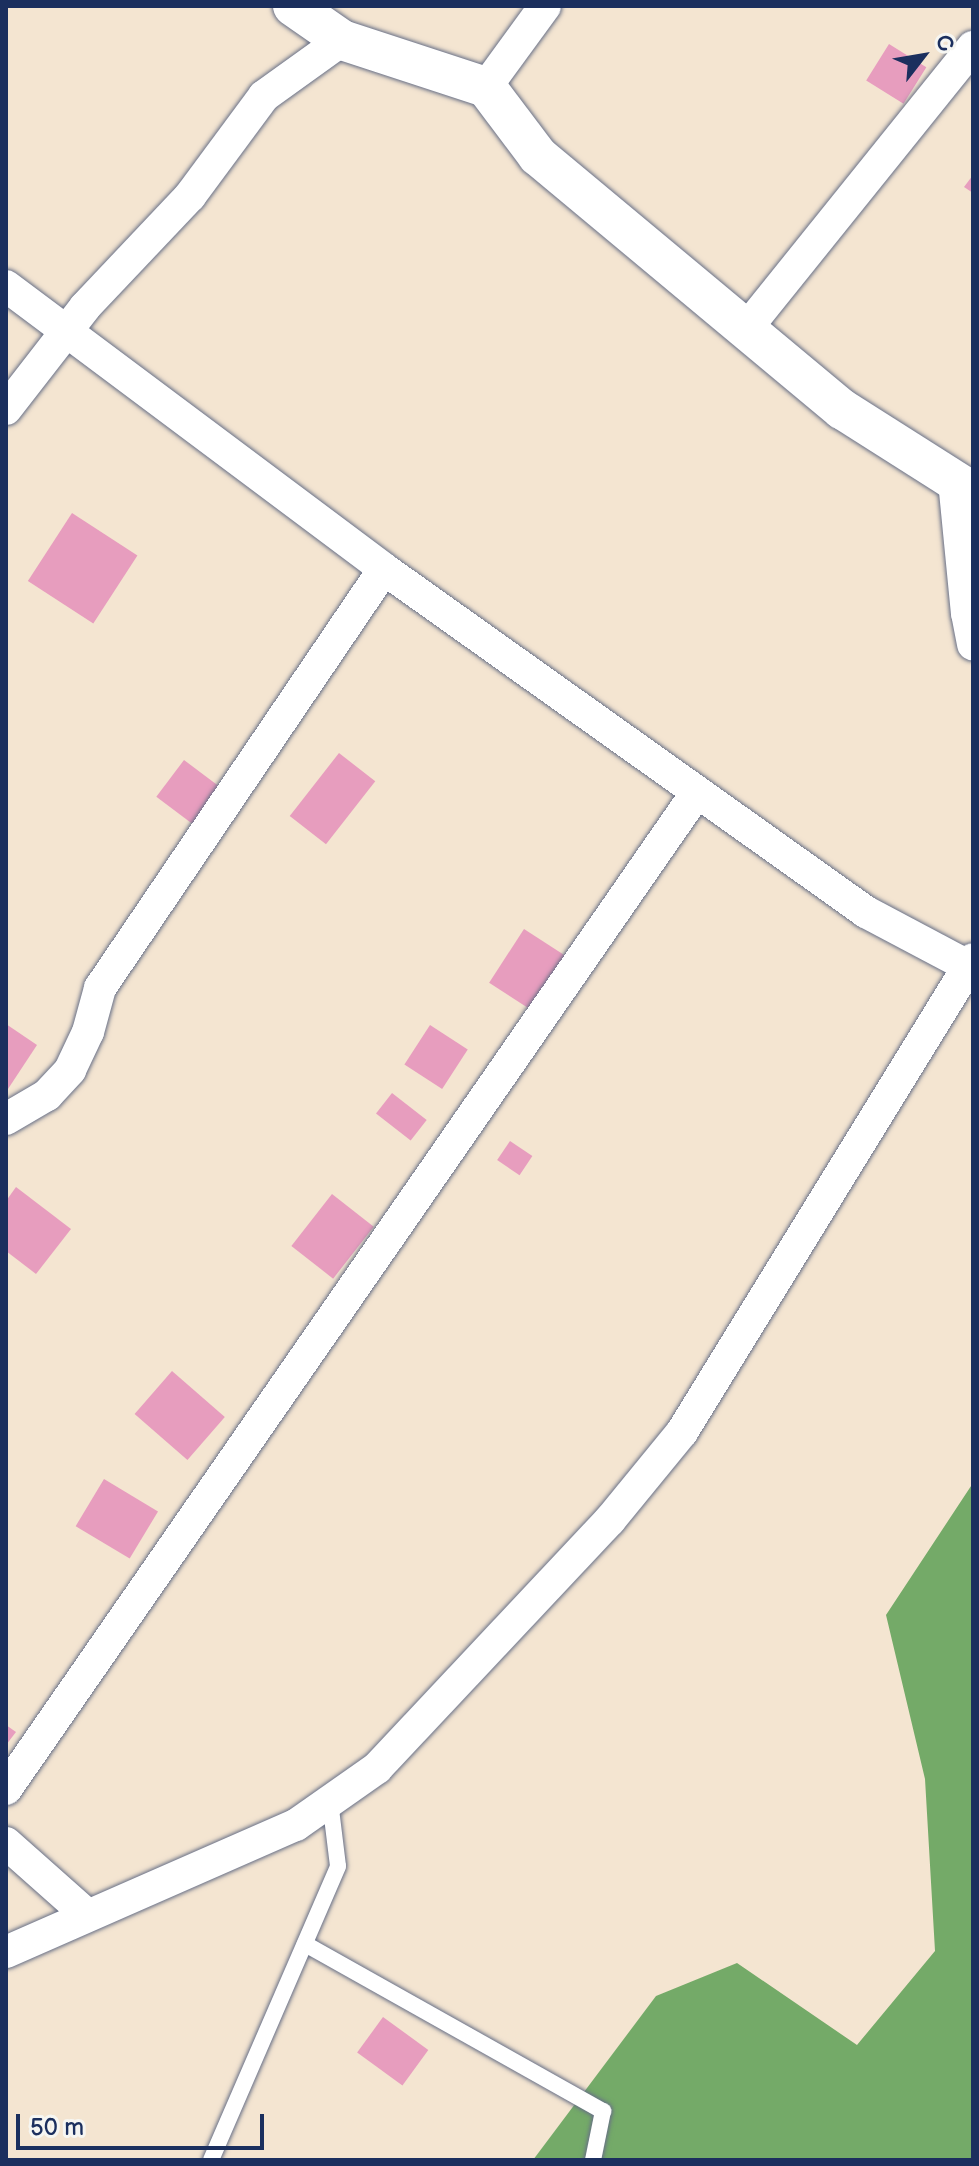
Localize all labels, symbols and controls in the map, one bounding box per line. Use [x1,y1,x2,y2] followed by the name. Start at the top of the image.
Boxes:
[883,16,963,96] north arrow
[928,30,960,57] text: С
[20,2098,268,2148] scale bar
[30,2113,84,2142] text: 50 m

